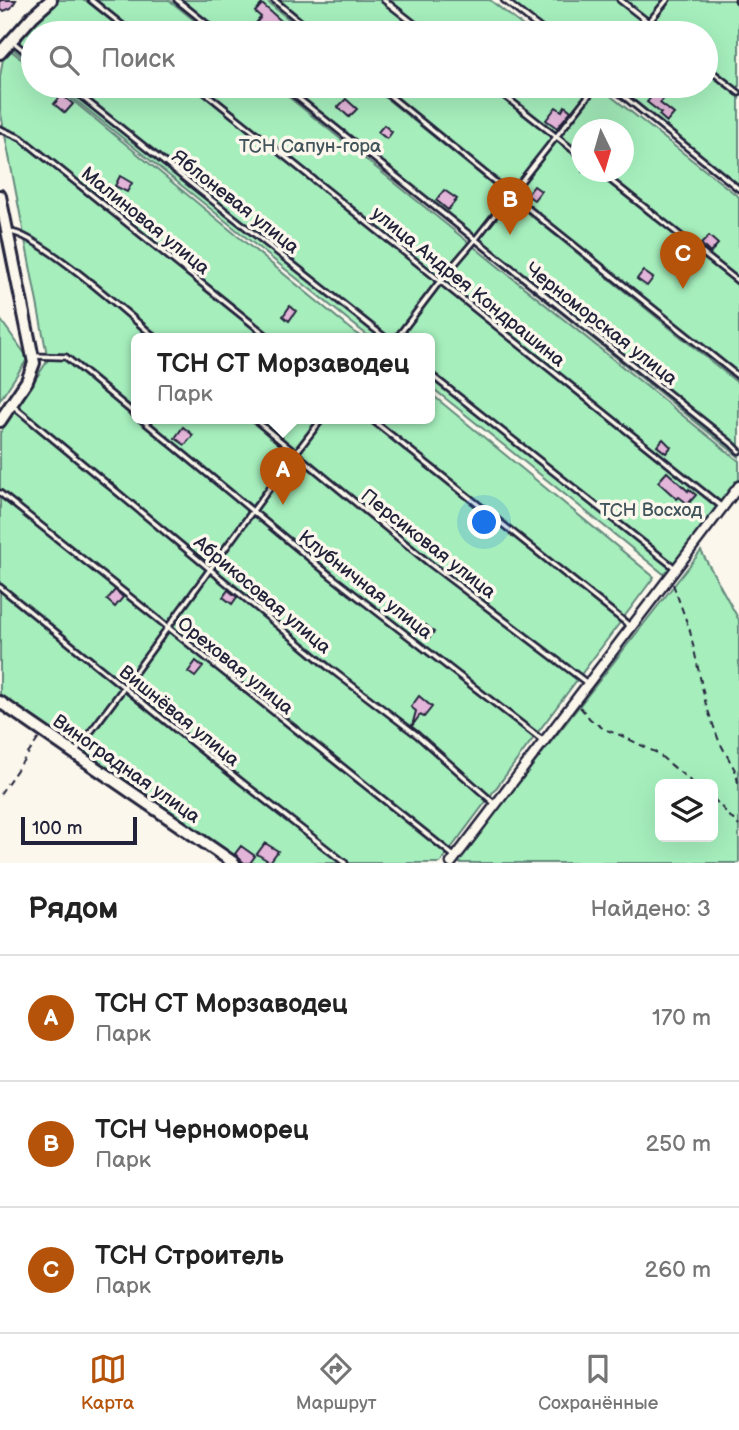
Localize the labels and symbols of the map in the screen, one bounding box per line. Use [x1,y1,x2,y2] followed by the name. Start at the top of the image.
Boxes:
[571,119,634,182] north arrow
[239,135,381,158] park label: ТСН Сапун-гора
[167,145,303,259] street label: Яблоневая улица
[76,162,214,280] street label: Малиновая улица
[487,177,533,235] pin: B
[367,202,569,372] street label: улица Андрея Кондрашина
[660,231,706,289] pin: C
[521,258,682,391] street label: Черноморская улица
[260,447,306,505] pin: A
[356,484,500,604] street label: Персиковая улица
[600,499,703,522] park label: ТСН Восход
[467,505,501,539] your location
[294,526,437,645] street label: Клубничная улица
[188,531,335,659] street label: Абрикосовая улица
[172,612,298,720] street label: Ореховая улица
[114,661,244,772] street label: Вишнёвая улица
[48,710,204,829] street label: Виноградная улица
[21,814,136,846] scale bar

